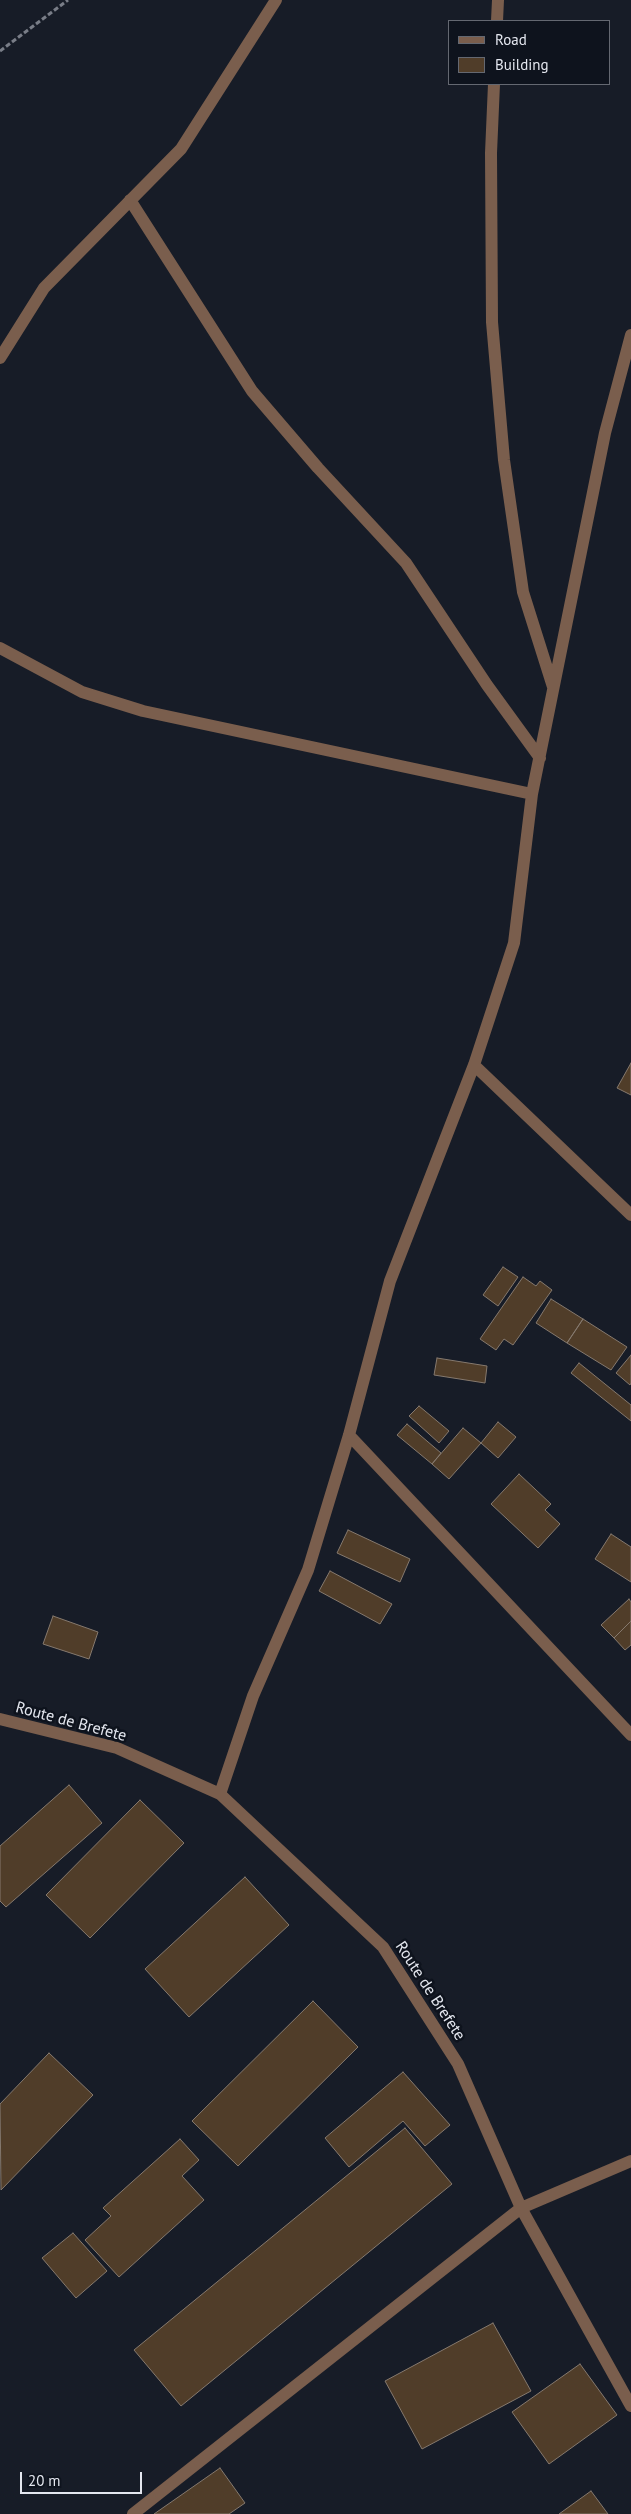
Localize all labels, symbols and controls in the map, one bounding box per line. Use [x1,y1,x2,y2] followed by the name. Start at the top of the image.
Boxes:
[448,20,611,85] legend
[495,30,527,49] text: Road
[495,55,549,74] text: Building
[13,1698,129,1746] street label: Route de Brefete
[391,1938,469,2044] street label: Route de Brefete
[22,2462,145,2494] scale bar
[28,2471,61,2490] text: 20 m

